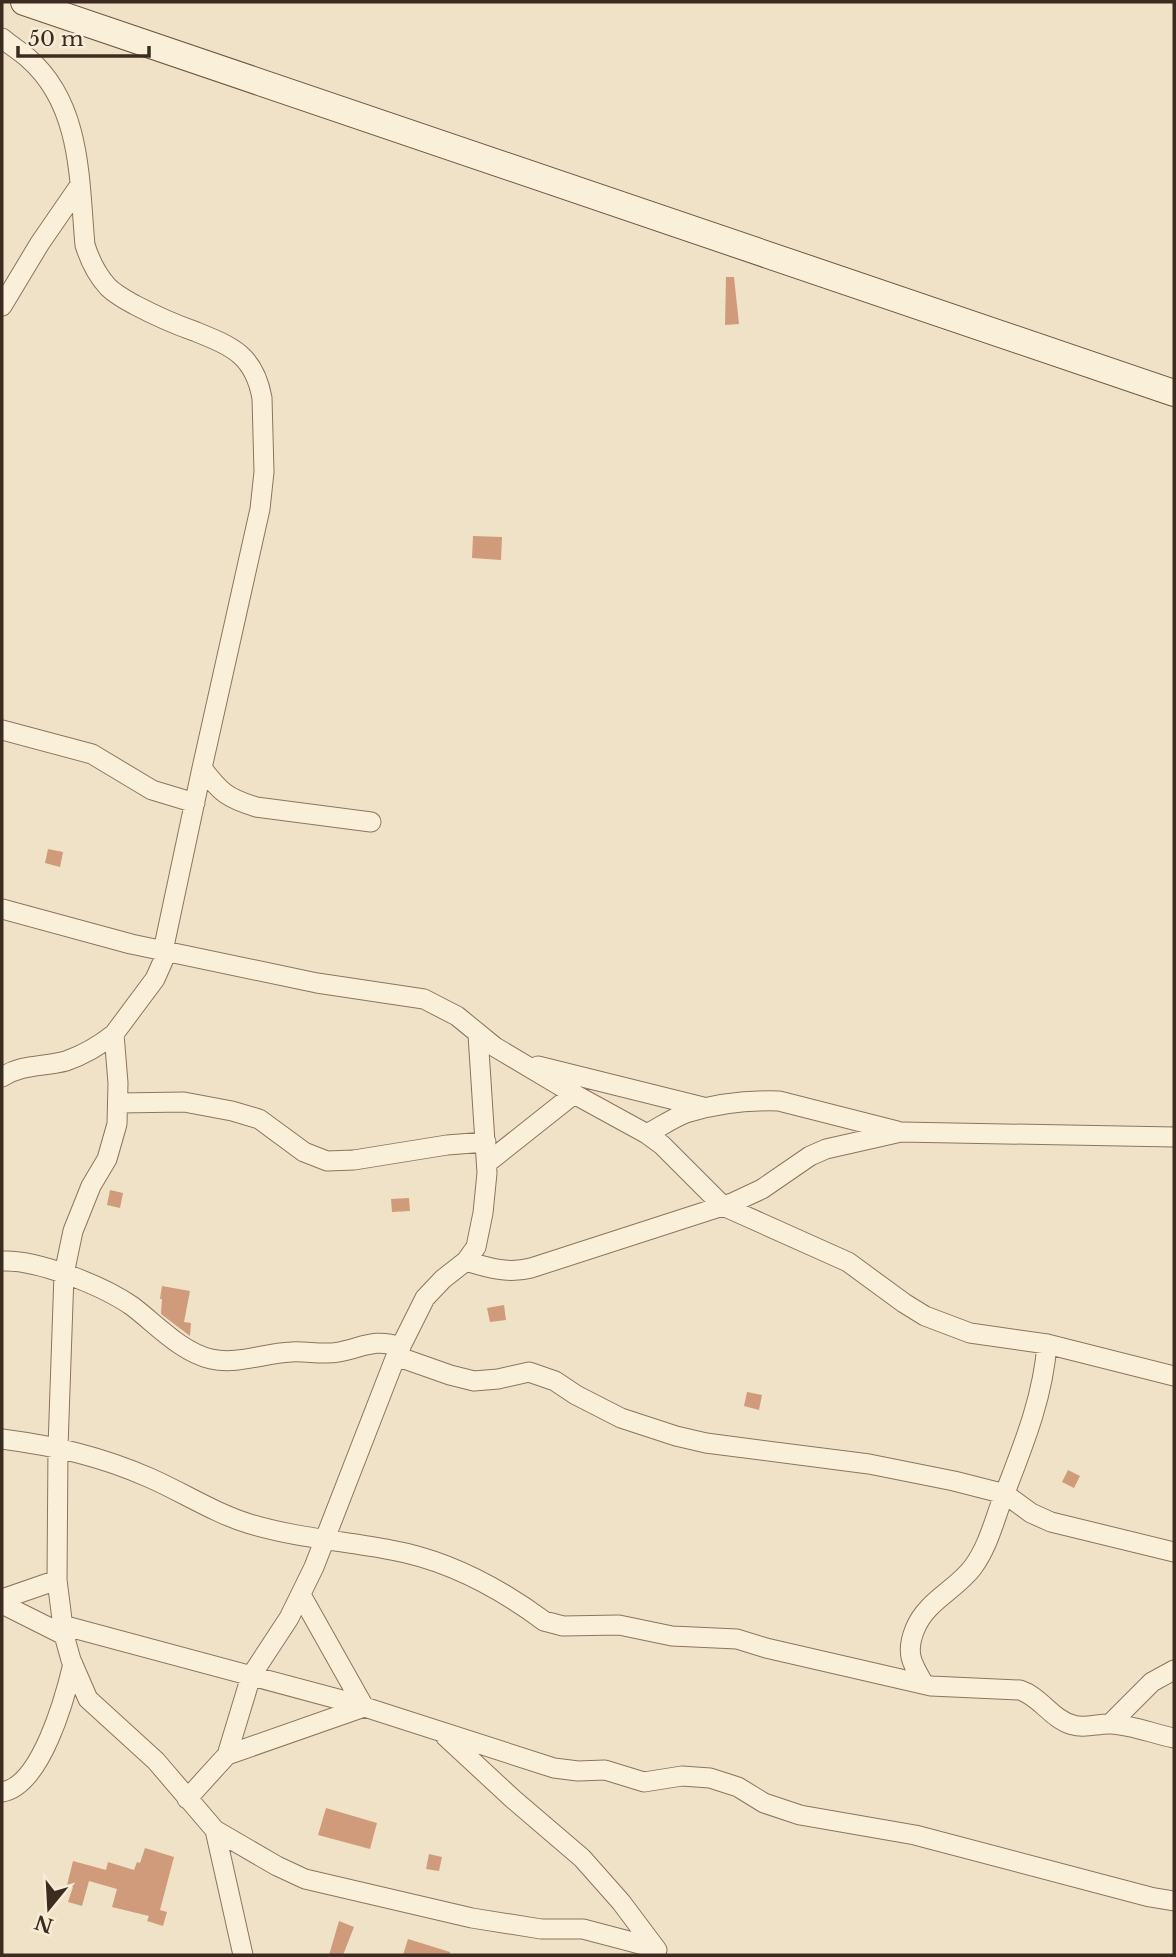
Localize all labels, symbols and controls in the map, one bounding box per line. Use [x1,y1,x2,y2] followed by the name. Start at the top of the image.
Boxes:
[18,14,149,58] scale bar
[28,26,84,52] text: 50 m
[14,1873,84,1943] north arrow
[32,1910,56,1937] text: N

